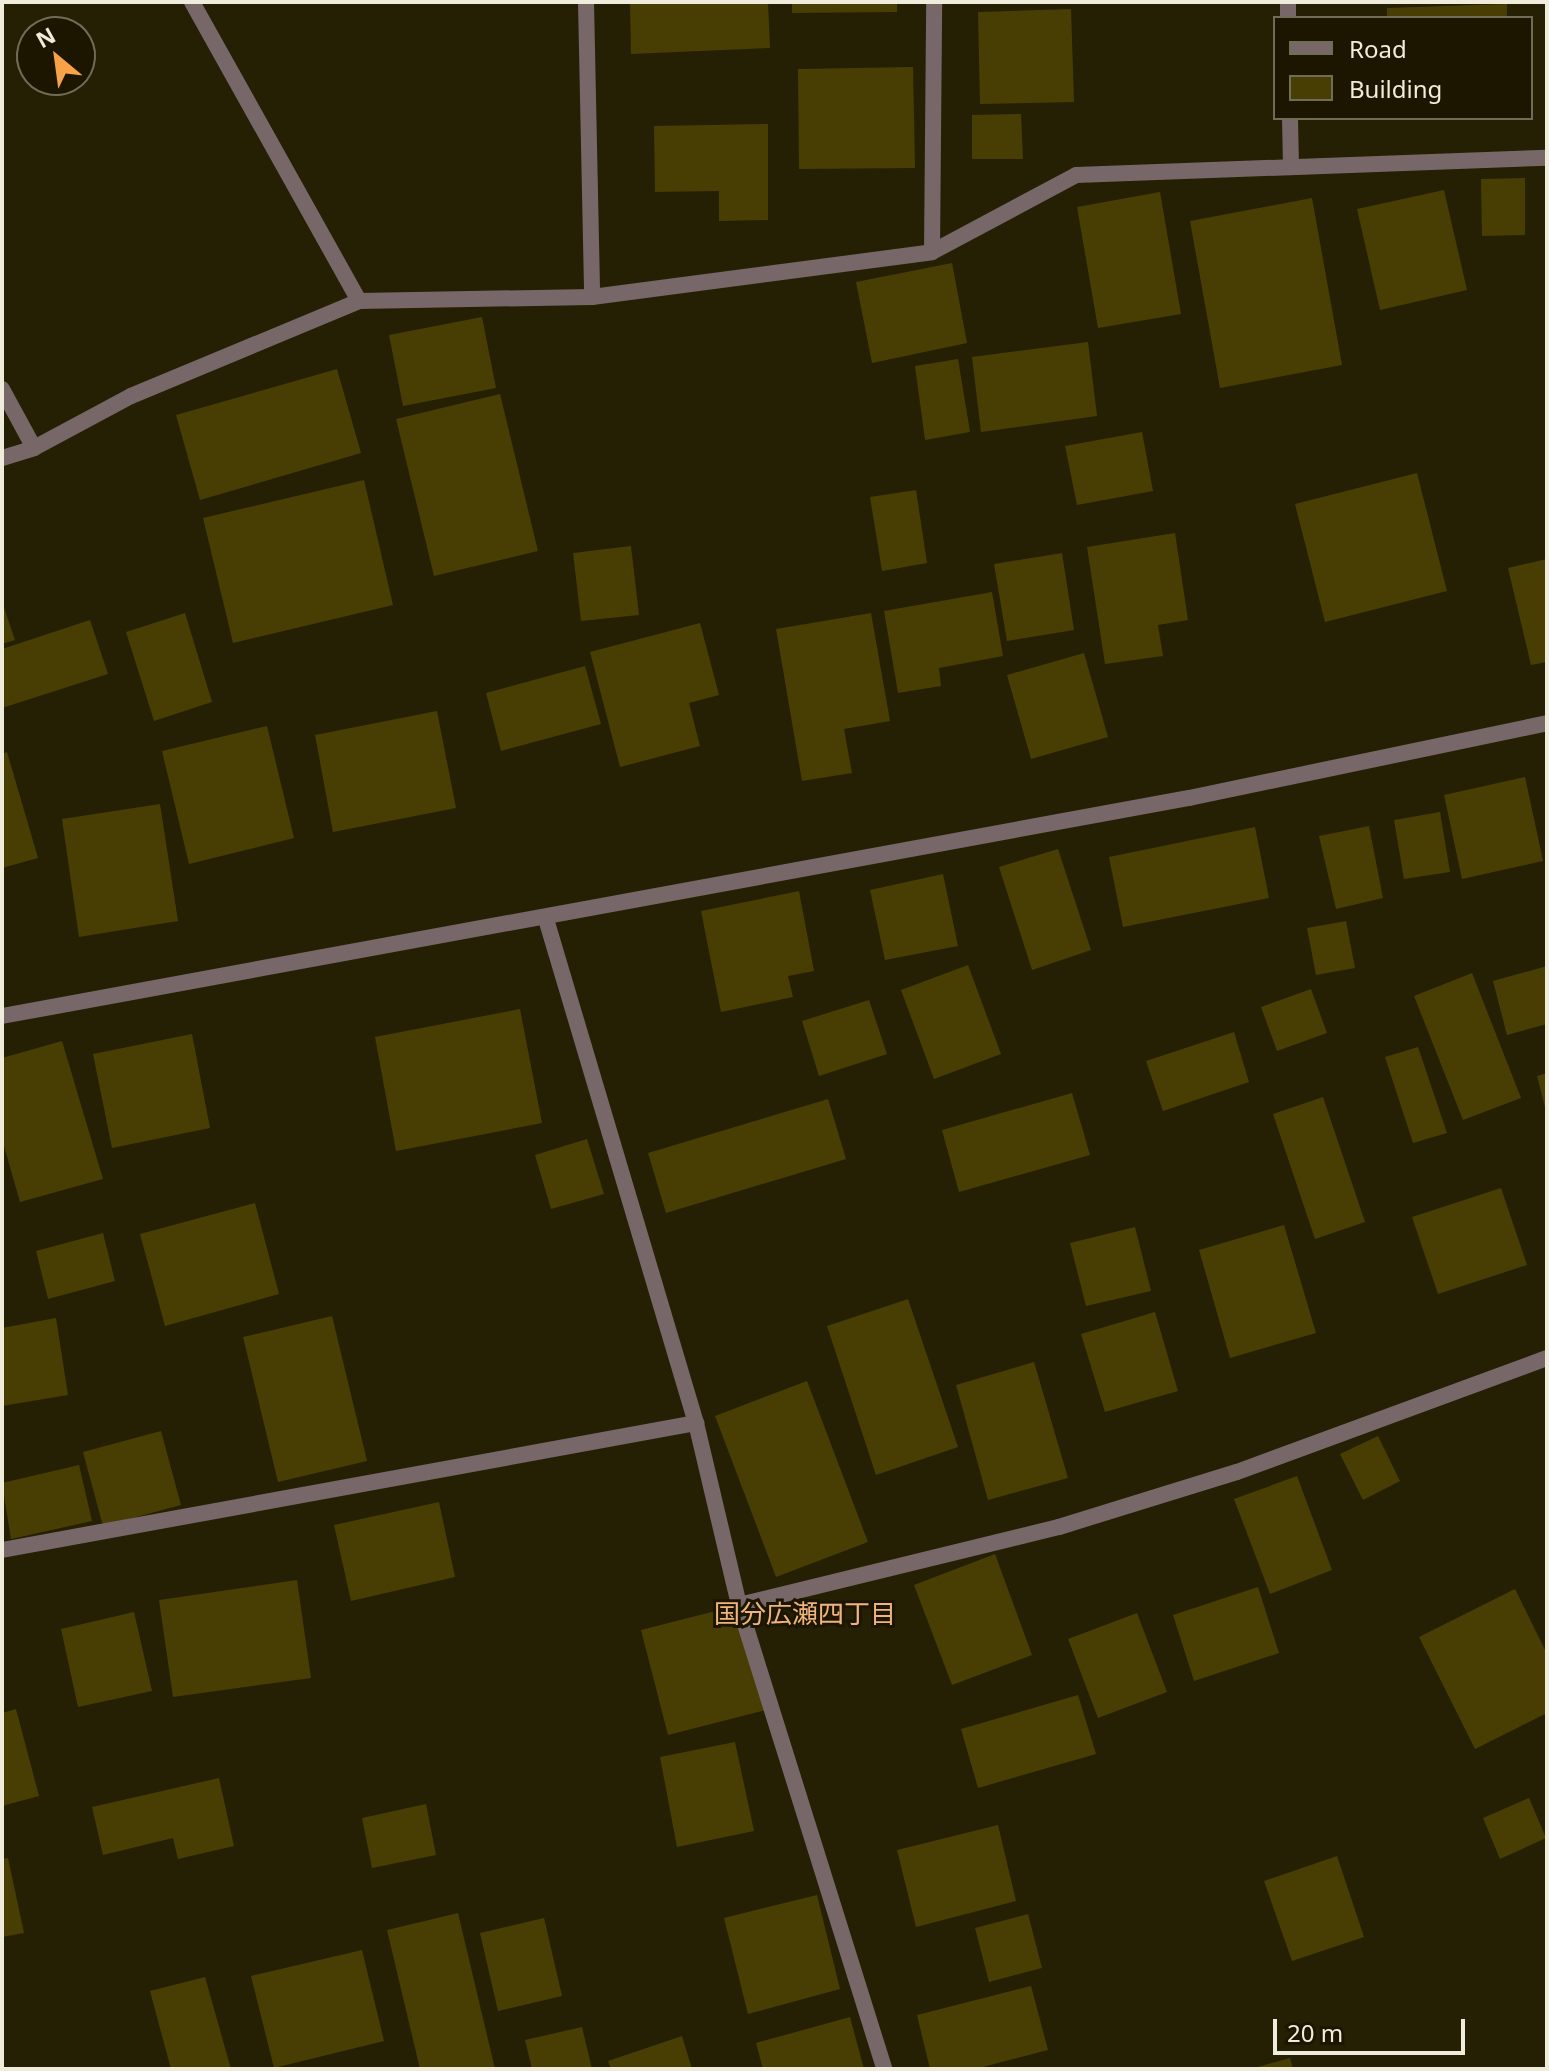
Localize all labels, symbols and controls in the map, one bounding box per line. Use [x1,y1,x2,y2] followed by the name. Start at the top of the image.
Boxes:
[16,16,96,96] north arrow
[1273,16,1533,120] legend
[30,19,60,54] text: N
[1349,32,1407,65] text: Road
[1349,72,1442,105] text: Building
[714,1598,896,1630] district label: 国分広瀬四丁目
[1277,2003,1469,2053] scale bar
[1287,2016,1343,2049] text: 20 m

